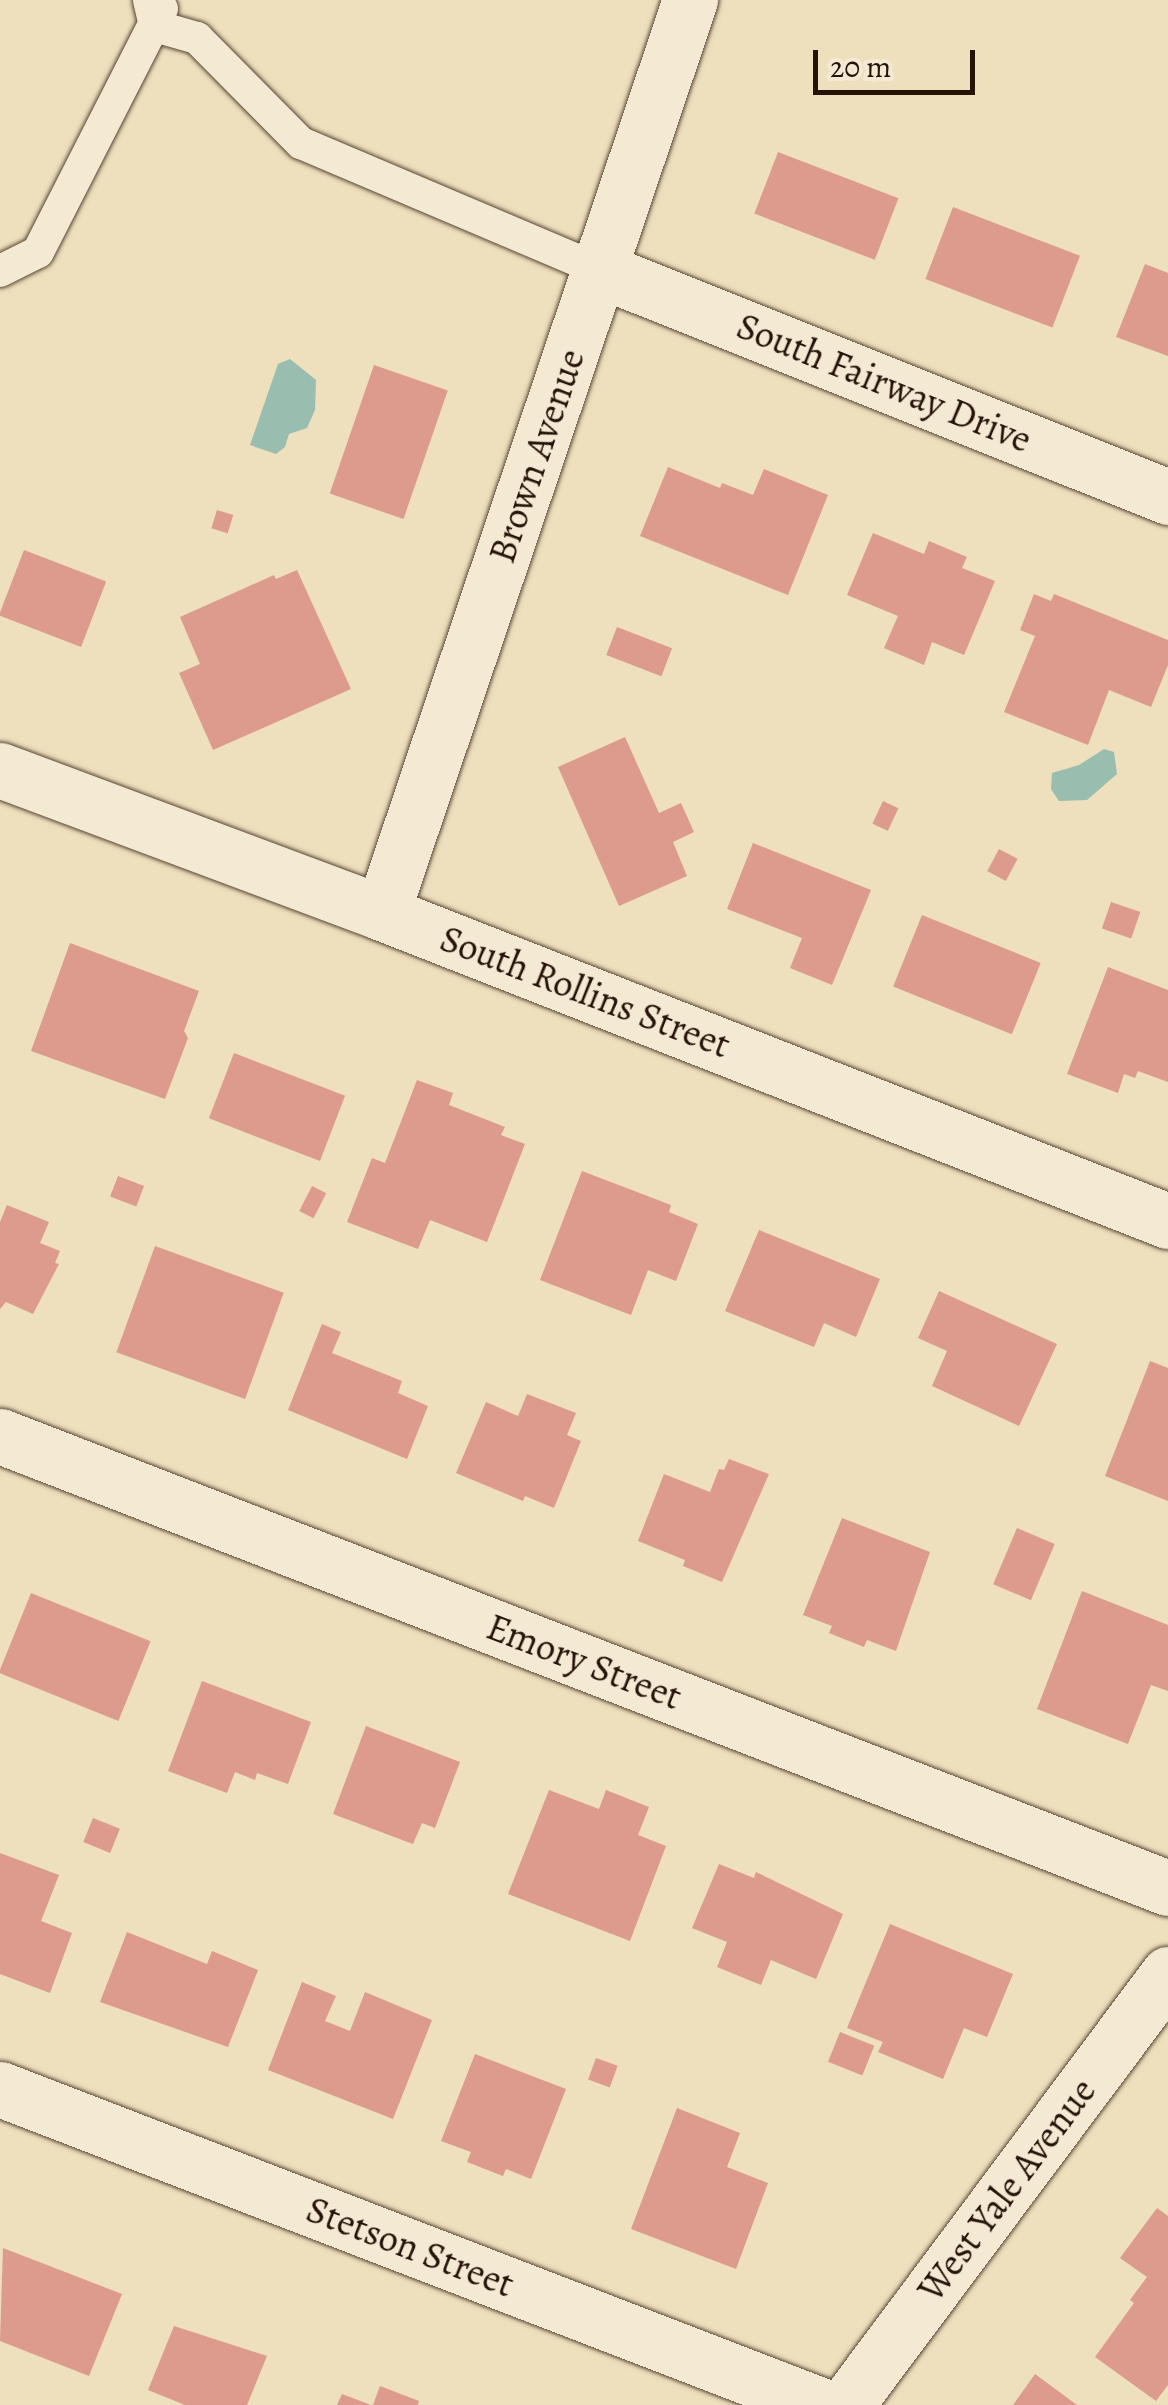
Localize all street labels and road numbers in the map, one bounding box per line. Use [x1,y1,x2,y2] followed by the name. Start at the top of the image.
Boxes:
[730,303,1038,463] street label: South Fairway Drive
[479,343,595,569] street label: Brown Avenue
[434,916,736,1068] street label: South Rollins Street
[480,1604,688,1720] street label: Emory Street
[908,2069,1106,2311] street label: West Yale Avenue
[300,2187,520,2307] street label: Stetson Street

